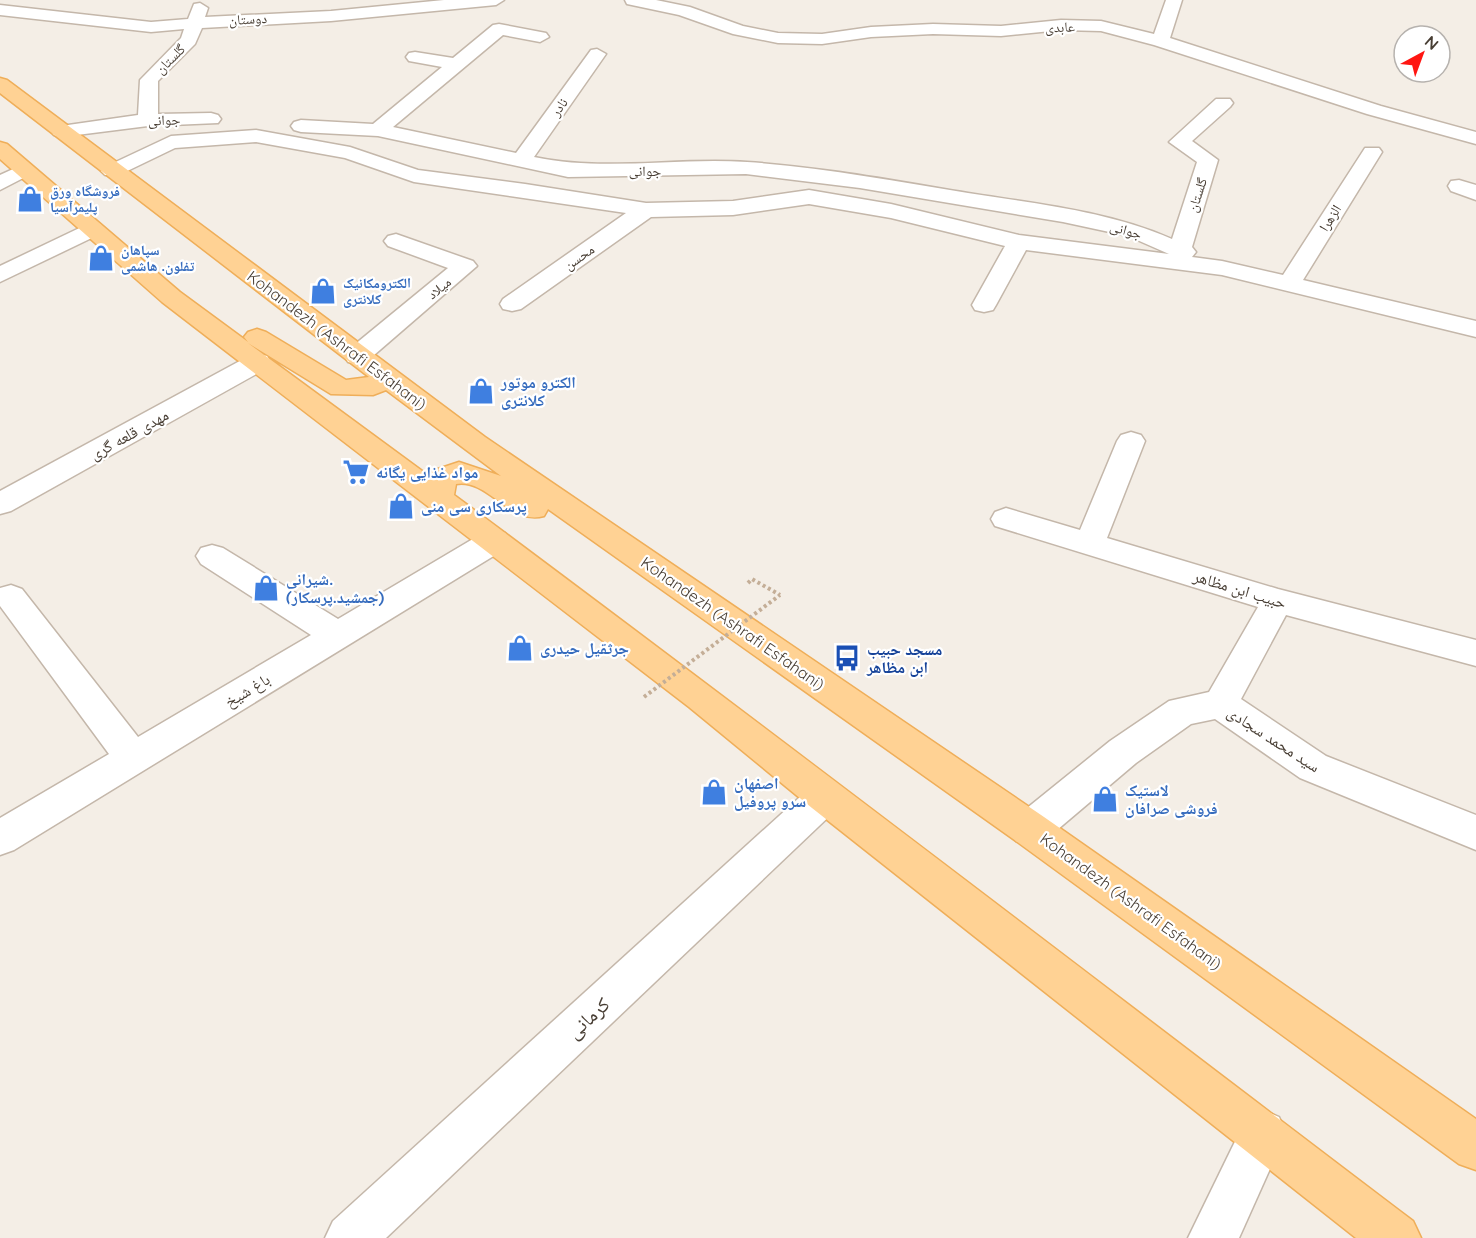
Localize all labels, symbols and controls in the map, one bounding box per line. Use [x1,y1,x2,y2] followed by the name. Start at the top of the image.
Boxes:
[228,9,268,29] street label: دوستان
[1045,17,1075,37] street label: عابدی
[1392,24,1452,84] north arrow
[1421,31,1443,54] text: N
[151,40,189,78] street label: گلستان
[546,94,572,121] street label: نادر
[148,110,181,130] street label: جوانی
[629,162,661,180] street label: جوانی
[1183,175,1211,215] street label: گلستان
[50,182,120,216] place label: فروشگاه ورق پلیمرآسیا
[15,184,45,214] shop icon: فروشگاه ورق پلیمرآسیا
[1315,201,1345,235] street label: الزهرا
[1108,217,1144,243] street label: جوانی
[560,240,598,274] street label: محسن
[121,241,194,275] place label: سپاهان تفلون. هاشمی
[86,243,116,273] shop icon: سپاهان تفلون. هاشمی
[243,266,431,414] street label: Kohandezh (Ashrafi Esfahani)
[423,273,455,303] street label: میلاد
[343,274,411,308] place label: الکترومکانیک کلانتری
[308,276,338,306] shop icon: الکترومکانیک کلانتری
[500,372,576,410] place label: الکترو موتور کلانتری
[466,376,496,406] shop icon: الکترو موتور کلانتری
[86,404,172,465] street label: مهدی قلعه گری
[341,457,371,487] supermarket icon: مواد غذایی یگانه
[376,462,478,482] place label: مواد غذایی یگانه
[386,491,416,521] shop icon: پرسکاری سی منی
[421,496,527,516] place label: پرسکاری سی منی
[637,552,829,694] street label: Kohandezh (Ashrafi Esfahani)
[1190,565,1289,614] street label: حبیب ابن مظاهر
[286,569,385,607] place label: شیرانی. (جمشید.پرسکار)
[251,573,281,603] shop icon: شیرانی. (جمشید.پرسکار)
[505,633,535,663] shop icon: جرثقیل حیدری
[540,638,629,658] place label: جرثقیل حیدری
[866,639,942,677] place label: مسجد حبیب ابن مظاهر
[832,643,862,673] bus stop icon: مسجد حبیب ابن مظاهر
[221,669,274,712] street label: باغ شیخ
[1223,702,1324,777] street label: سید محمد سجادی
[734,773,806,811] place label: اصفهان سرو پروفیل
[699,777,729,807] shop icon: اصفهان سرو پروفیل
[1125,780,1218,818] place label: لاستیک فروشی صرافان
[1090,784,1120,814] shop icon: لاستیک فروشی صرافان
[1036,828,1226,974] street label: Kohandezh (Ashrafi Esfahani)
[561,992,614,1044] street label: کرمانی

